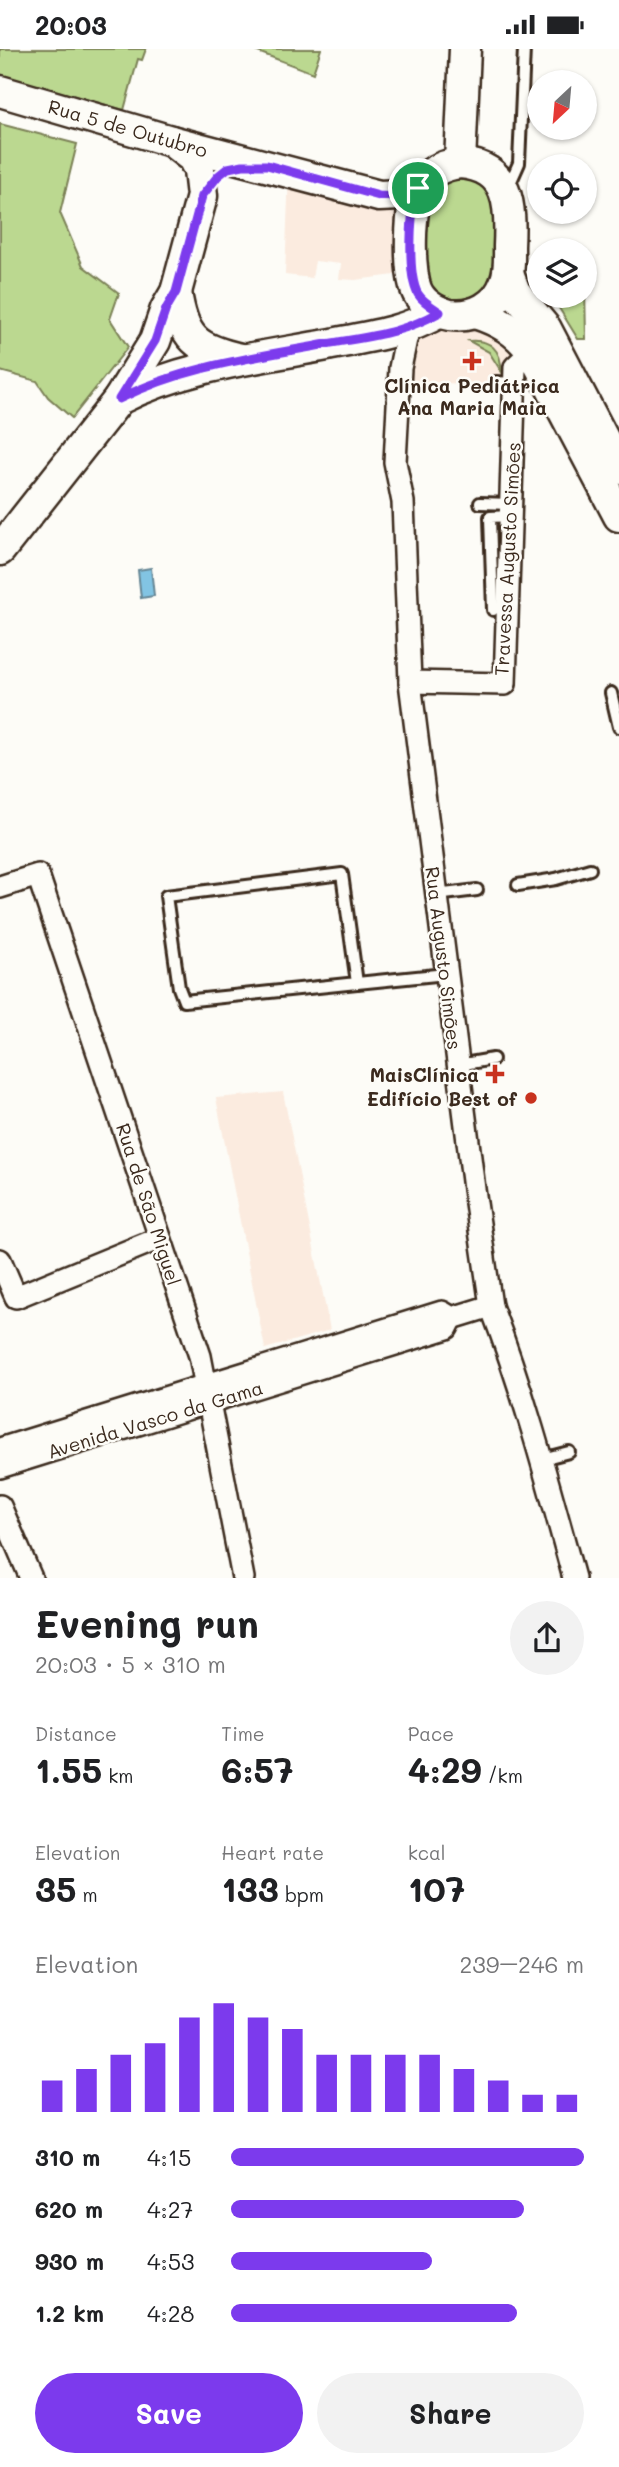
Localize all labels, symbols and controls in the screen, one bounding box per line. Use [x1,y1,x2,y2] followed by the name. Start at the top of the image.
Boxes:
[35,8,107,42] text: 20:03
[527,70,597,140] north arrow
[527,70,597,308] map controls
[45,93,211,163] street label: Rua 5 de Outubro
[527,154,597,224] button: locate
[388,158,448,218] pin
[399,169,437,207] icon: arrive
[527,238,597,308] button: layers
[462,351,482,371] marker: Clínica Pediátrica Ana Maria Maia
[384,373,560,420] place label: Clínica Pediátrica Ana Maria Maia
[488,442,526,676] street label: Travessa Augusto Simões
[420,865,468,1051] street label: Rua Augusto Simões
[370,1062,479,1087] place label: MaisClínica
[485,1064,505,1084] marker: MaisClínica
[367,1086,518,1111] place label: Edifício Best of
[523,1090,539,1106] marker: Edifício Best of
[111,1120,187,1288] street label: Rua de São Miguel
[44,1374,266,1464] street label: Avenida Vasco da Gama
[35,1598,259,1648] text: Evening run
[510,1601,584,1675] button: share
[35,1649,226,1679] text: 20:03 · 5 × 310 m
[35,1721,117,1746] text: Distance
[221,1721,265,1746] text: Time
[408,1721,454,1746] text: Pace
[35,1746,102,1792] text: 1.55
[221,1746,294,1792] text: 6:57
[408,1746,482,1792] text: 4:29
[102,1763,133,1788] text: km
[482,1763,523,1788] text: /km
[35,1840,120,1865] text: Elevation
[221,1840,324,1865] text: Heart rate
[408,1840,446,1865] text: kcal
[35,1865,76,1911] text: 35
[221,1865,279,1911] text: 133
[408,1865,465,1911] text: 107
[76,1882,98,1907] text: m
[279,1882,324,1907] text: bpm
[35,1949,138,1979] text: Elevation
[459,1949,584,1979] text: 239–246 m
[35,2142,100,2172] text: 310 m
[147,2142,191,2172] text: 4:15
[35,2194,103,2224] text: 620 m
[147,2194,193,2224] text: 4:27
[35,2246,104,2276] text: 930 m
[147,2246,195,2276] text: 4:53
[35,2298,104,2328] text: 1.2 km
[147,2298,194,2328] text: 4:28
[35,2373,303,2453] button: Save
[317,2373,584,2453] button: Share

